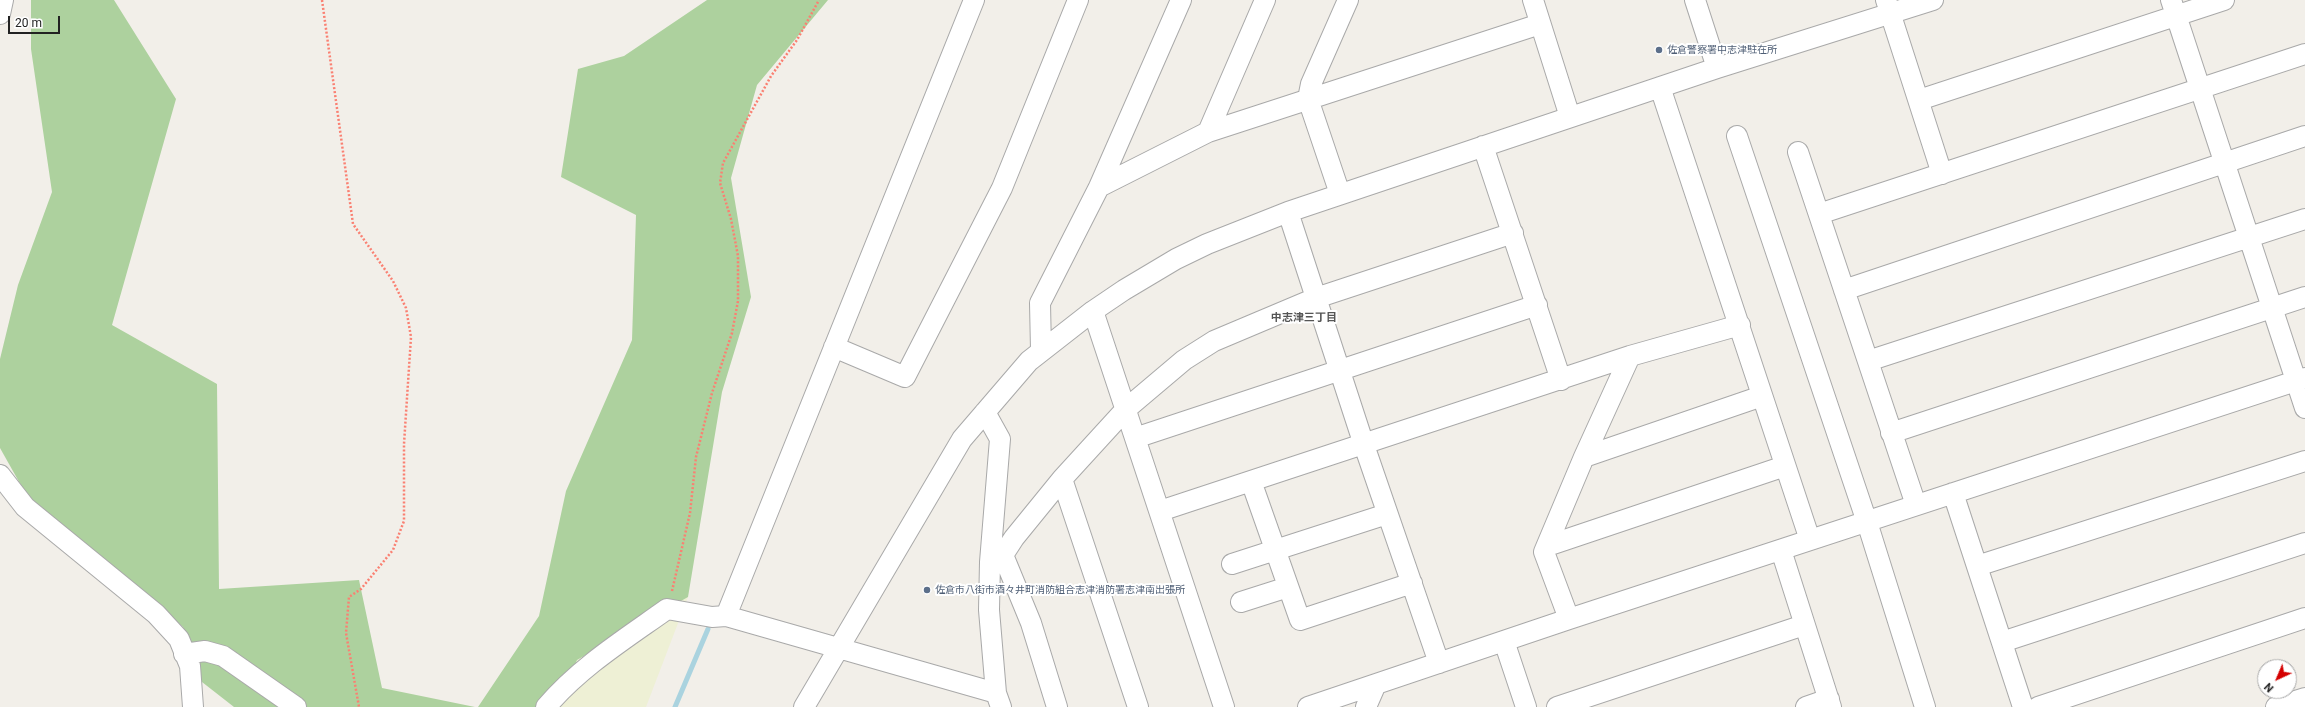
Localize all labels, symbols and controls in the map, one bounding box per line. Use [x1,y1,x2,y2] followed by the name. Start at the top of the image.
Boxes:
[10,8,62,34] scale bar
[15,16,42,30] text: 20 m
[1667,44,1777,56] place label: 佐倉警察署中志津駐在所
[1654,45,1664,55] marker: 佐倉警察署中志津駐在所
[1271,311,1337,325] district label: 中志津三丁目
[935,584,1185,596] place label: 佐倉市八街市酒々井町消防組合志津消防署志津南出張所
[922,585,932,595] marker: 佐倉市八街市酒々井町消防組合志津消防署志津南出張所
[2257,659,2297,699] north arrow
[2262,680,2276,695] text: N

